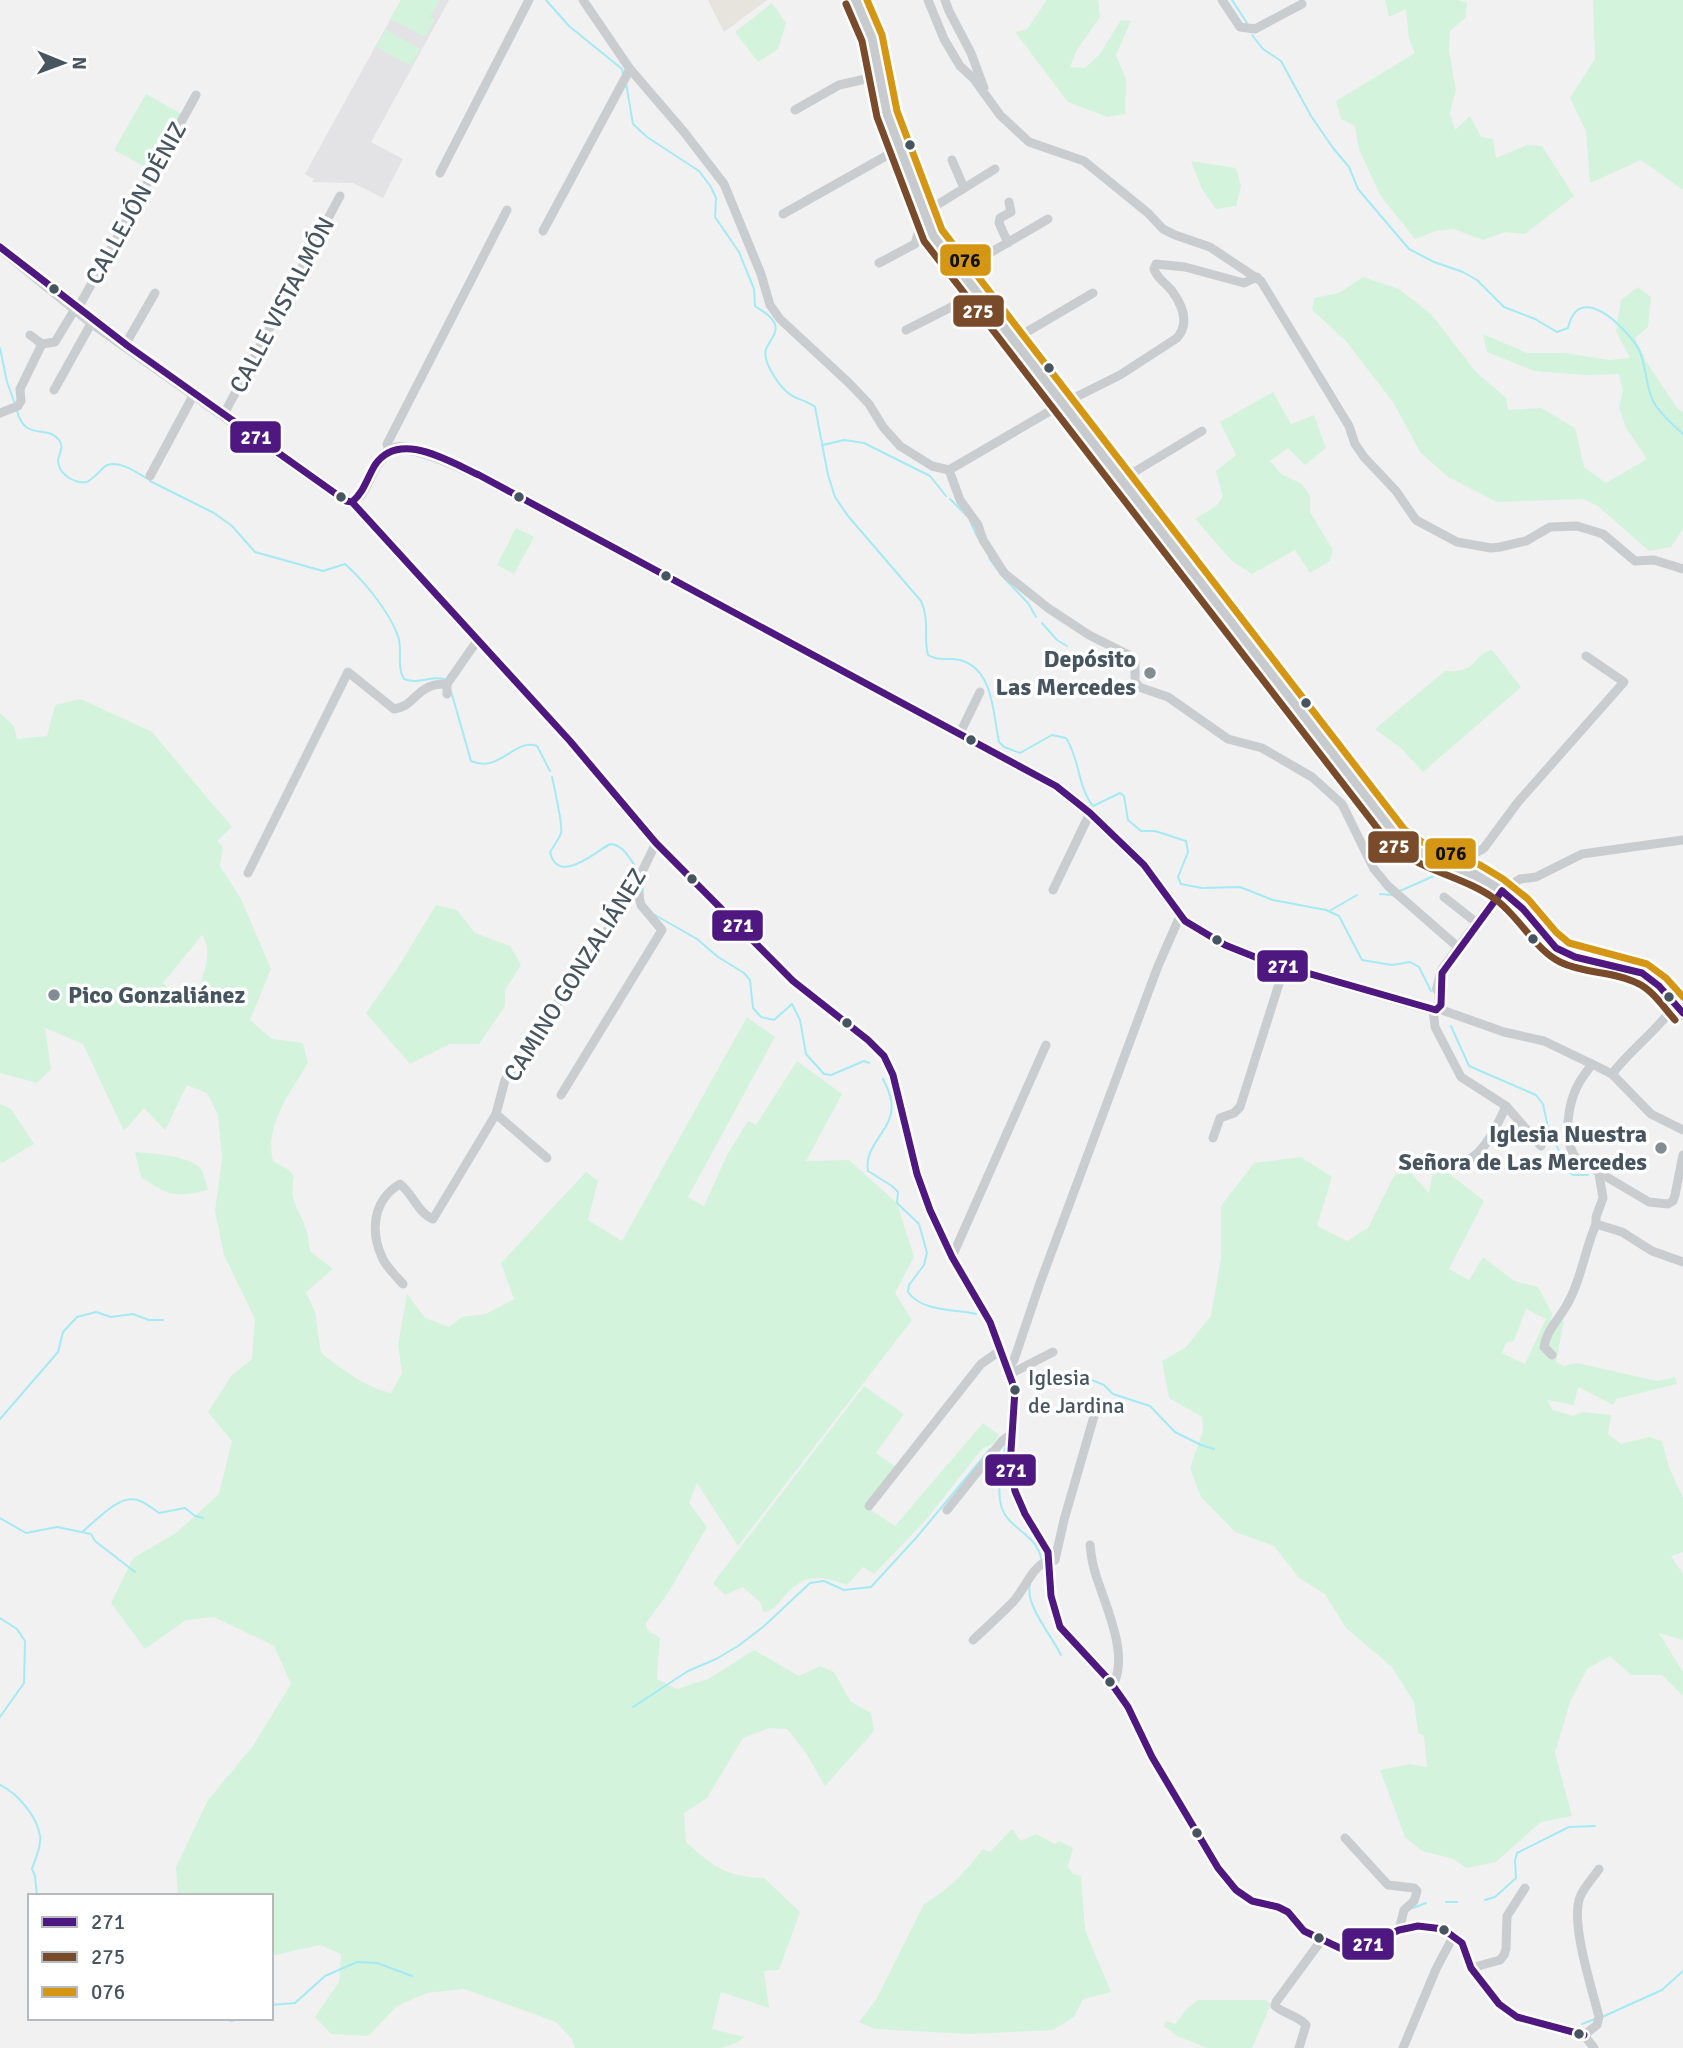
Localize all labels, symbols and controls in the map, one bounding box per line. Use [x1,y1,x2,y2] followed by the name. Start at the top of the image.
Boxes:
[28,28,98,98] north arrow
[67,56,91,70] text: N
[79,116,193,290] street label: CALLEJÓN DÉNIZ
[903,138,917,152] unlabelled marker
[223,212,341,398] street label: CALLE VISTALMÓN
[939,243,992,277] line badge: 076
[950,249,980,273] text: 076
[47,282,61,296] unlabelled marker
[952,294,1005,328] line badge: 275
[963,300,993,324] text: 275
[1042,361,1056,375] unlabelled marker
[229,420,282,454] line badge: 271
[241,426,271,450] text: 271
[334,490,348,504] unlabelled marker
[512,490,526,504] unlabelled marker
[659,569,673,583] unlabelled marker
[996,644,1136,702] place label: Depósito Las Mercedes
[1142,665,1158,681] marker: Depósito Las Mercedes
[1299,696,1313,710] unlabelled marker
[964,733,978,747] unlabelled marker
[1367,830,1420,864] line badge: 275
[1379,835,1409,859] text: 275
[1424,837,1477,870] line badge: 076
[1436,842,1466,866] text: 076
[497,863,653,1087] street label: CAMINO GONZALIÁNEZ
[685,872,699,886] unlabelled marker
[711,909,764,942] line badge: 271
[723,914,753,938] text: 271
[1526,932,1540,946] unlabelled marker
[1210,933,1224,947] unlabelled marker
[1256,949,1309,983] line badge: 271
[1268,955,1298,979] text: 271
[68,980,245,1010] place label: Pico Gonzaliánez
[46,987,62,1003] marker: Pico Gonzaliánez
[1662,990,1676,1004] unlabelled marker
[840,1016,854,1030] unlabelled marker
[1399,1119,1647,1177] place label: Iglesia Nuestra Señora de Las Mercedes
[1653,1140,1669,1156] marker: Iglesia Nuestra Señora de Las Mercedes
[1028,1364,1125,1419] place label: Iglesia de Jardina
[1008,1383,1022,1397] marker: Iglesia de Jardina
[984,1453,1037,1487] line badge: 271
[996,1459,1026,1483] text: 271
[1103,1675,1117,1689] unlabelled marker
[1190,1826,1204,1840] unlabelled marker
[28,1894,273,2020] legend
[91,1909,125,1935] text: 271
[1437,1923,1451,1937] unlabelled marker
[1341,1927,1395,1961] line badge: 271
[1312,1931,1326,1945] unlabelled marker
[1353,1933,1383,1957] text: 271
[91,1944,125,1970] text: 275
[91,1979,125,2005] text: 076
[1572,2027,1586,2041] unlabelled marker

